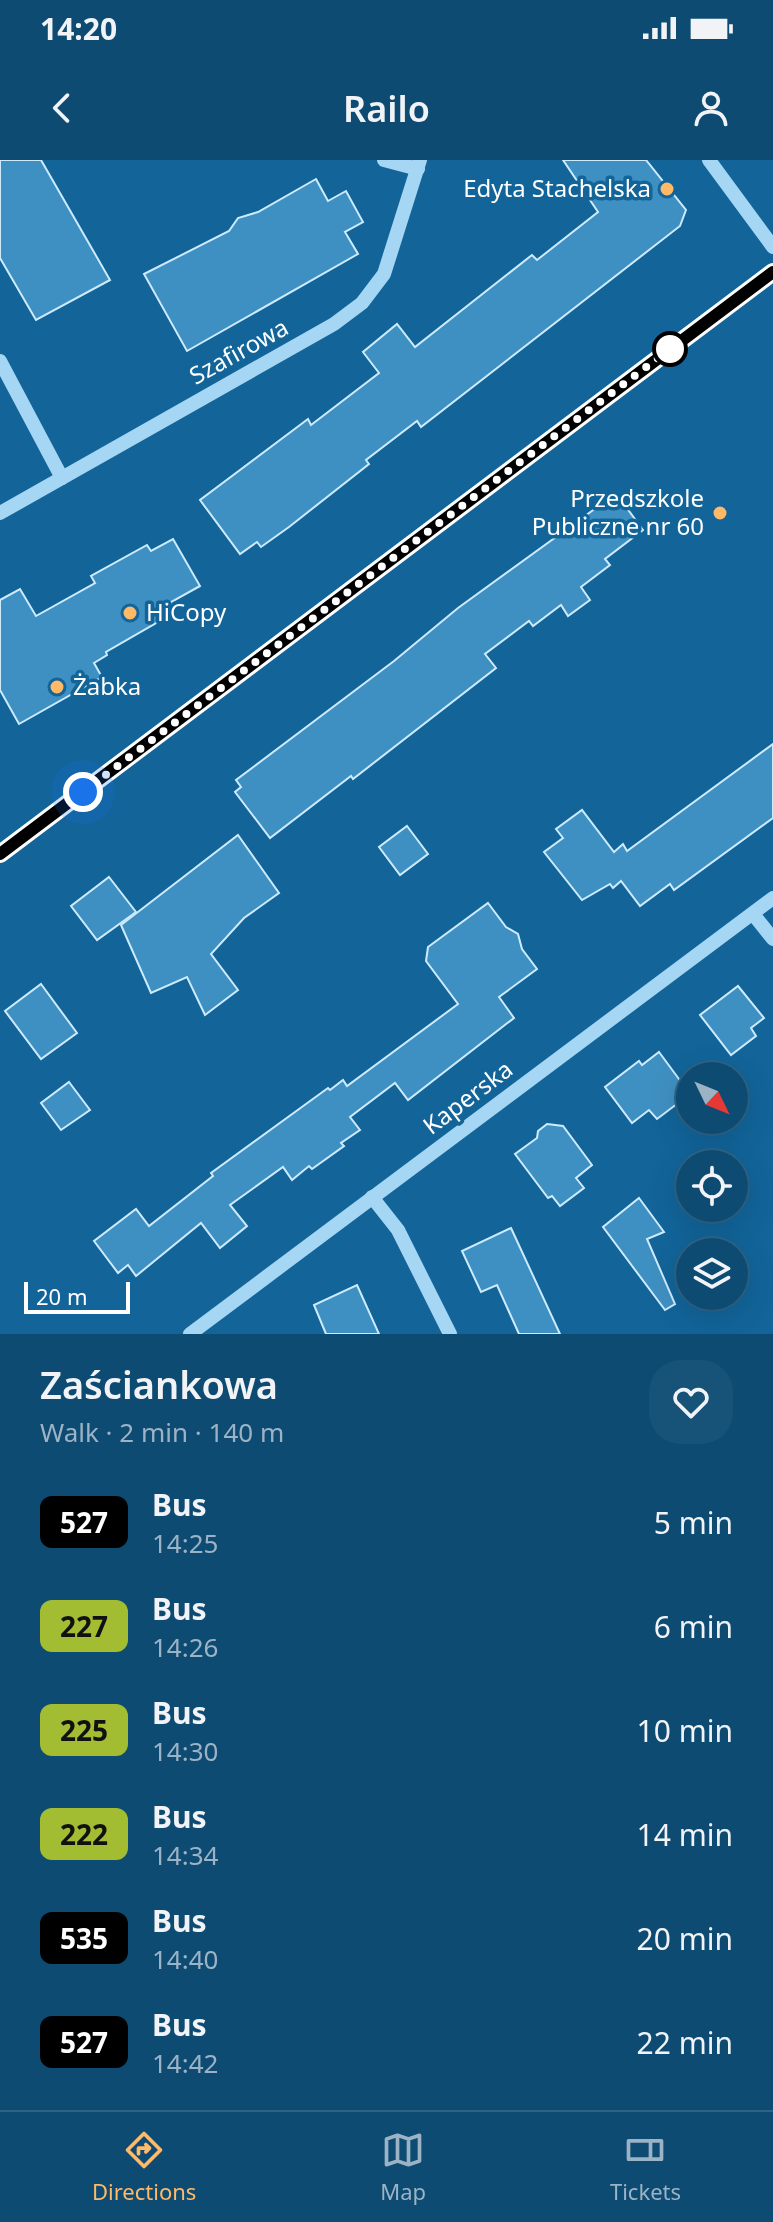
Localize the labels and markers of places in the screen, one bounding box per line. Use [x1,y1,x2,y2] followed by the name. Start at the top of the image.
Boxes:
[463,171,651,204] place label: Edyta Stachelska
[658,180,676,198] marker: Edyta Stachelska
[653,332,687,366] unlabelled marker
[532,481,704,542] place label: Przedszkole Publiczne nr 60
[711,504,729,522] marker: Przedszkole Publiczne nr 60
[146,595,227,628] place label: HiCopy
[121,604,139,622] marker: HiCopy
[73,669,141,702] place label: Żabka
[48,678,66,696] marker: Żabka

